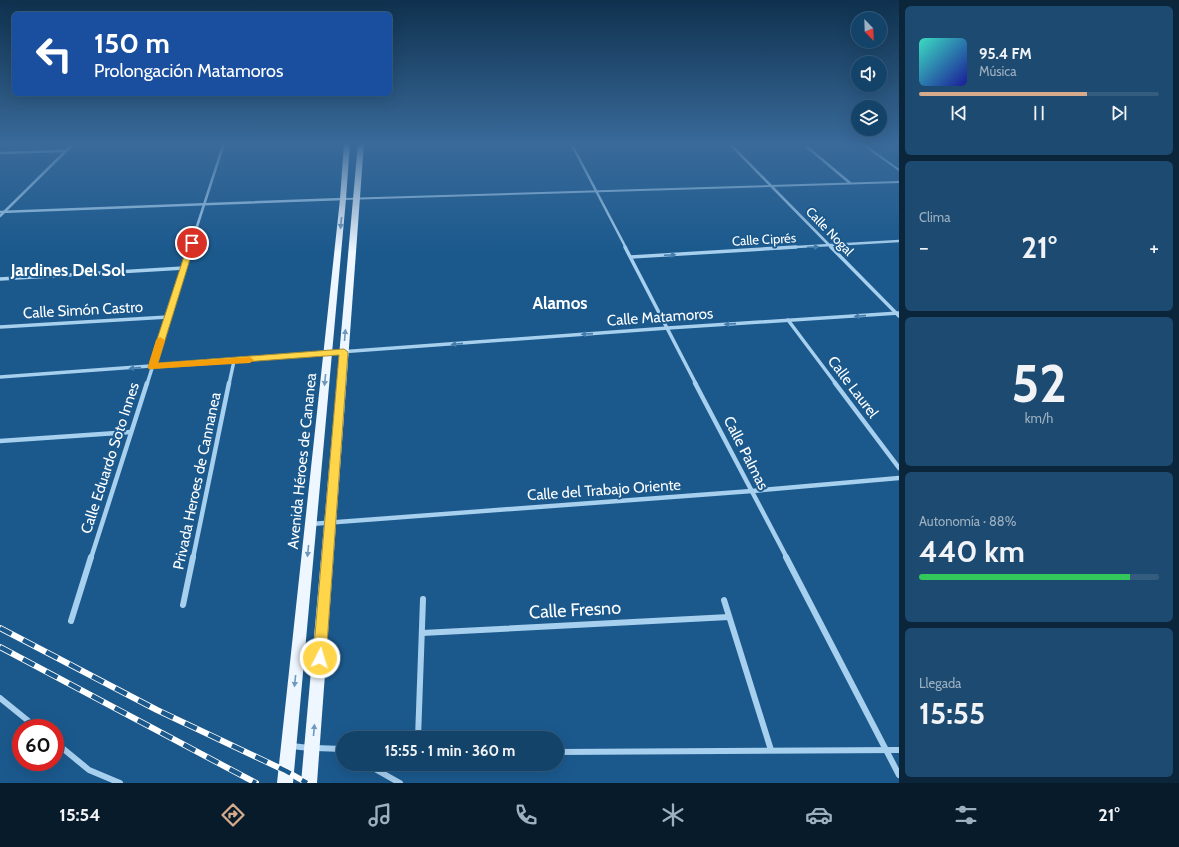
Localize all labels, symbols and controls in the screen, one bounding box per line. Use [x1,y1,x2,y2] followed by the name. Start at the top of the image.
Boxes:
[851,12,887,48] north arrow
[851,12,887,136] map controls
[94,26,170,60] text: 150 m
[28,28,80,80] icon: left
[979,45,1032,63] text: 95.4 FM
[851,56,887,92] button: sound
[94,60,283,82] text: Prolongación Matamoros
[979,63,1017,79] text: Música
[851,100,887,136] button: layers
[948,102,970,124] icon: previous
[1028,102,1050,124] icon: pause
[1108,102,1130,124] icon: next
[803,203,857,259] street label: Calle Nogal
[919,209,950,225] text: Clima
[338,217,344,229] one-way arrow
[175,226,209,260] pin
[731,229,797,249] street label: Calle Ciprés
[1021,229,1057,266] text: 21°
[181,232,203,254] icon: arrive
[919,234,929,261] text: −
[1149,234,1159,261] text: +
[807,243,819,250] one-way arrow
[664,251,676,258] one-way arrow
[10,260,126,280] district label: Jardines Del Sol
[532,293,588,313] district label: Alamos
[23,298,143,322] street label: Calle Simón Castro
[606,304,714,330] street label: Calle Matamoros
[854,312,866,319] one-way arrow
[723,321,736,327] one-way arrow
[342,329,348,341] one-way arrow
[581,331,593,338] one-way arrow
[451,340,463,347] one-way arrow
[824,352,882,422] street label: Calle Laurel
[1011,352,1067,415] text: 52
[129,364,141,371] one-way arrow
[284,371,320,550] street label: Avenida Héroes de Cananea
[322,374,328,386] one-way arrow
[77,380,143,536] street label: Calle Eduardo Soto Innes
[169,390,225,571] street label: Privada Heroes de Cannanea
[1025,410,1053,426] text: km/h
[720,413,772,493] street label: Calle Palmas
[526,476,682,504] street label: Calle del Trabajo Oriente
[919,513,1016,529] text: Autonomía · 88%
[919,533,1025,570] text: 440 km
[305,545,311,558] one-way arrow
[528,597,622,623] street label: Calle Fresno
[299,637,341,679] position arrow
[292,675,298,687] one-way arrow
[919,675,961,691] text: Llegada
[919,695,985,732] text: 15:55
[12,719,64,771] speed limit sign: 60
[310,724,317,736] one-way arrow
[385,742,515,760] text: 15:55 · 1 min · 360 m
[219,801,247,829] icon: directions
[366,801,394,829] icon: music
[512,801,540,829] icon: phone
[659,801,687,829] icon: climate
[805,801,833,829] icon: car
[952,801,980,829] icon: filters
[59,804,100,826] text: 15:54
[1098,804,1120,826] text: 21°

